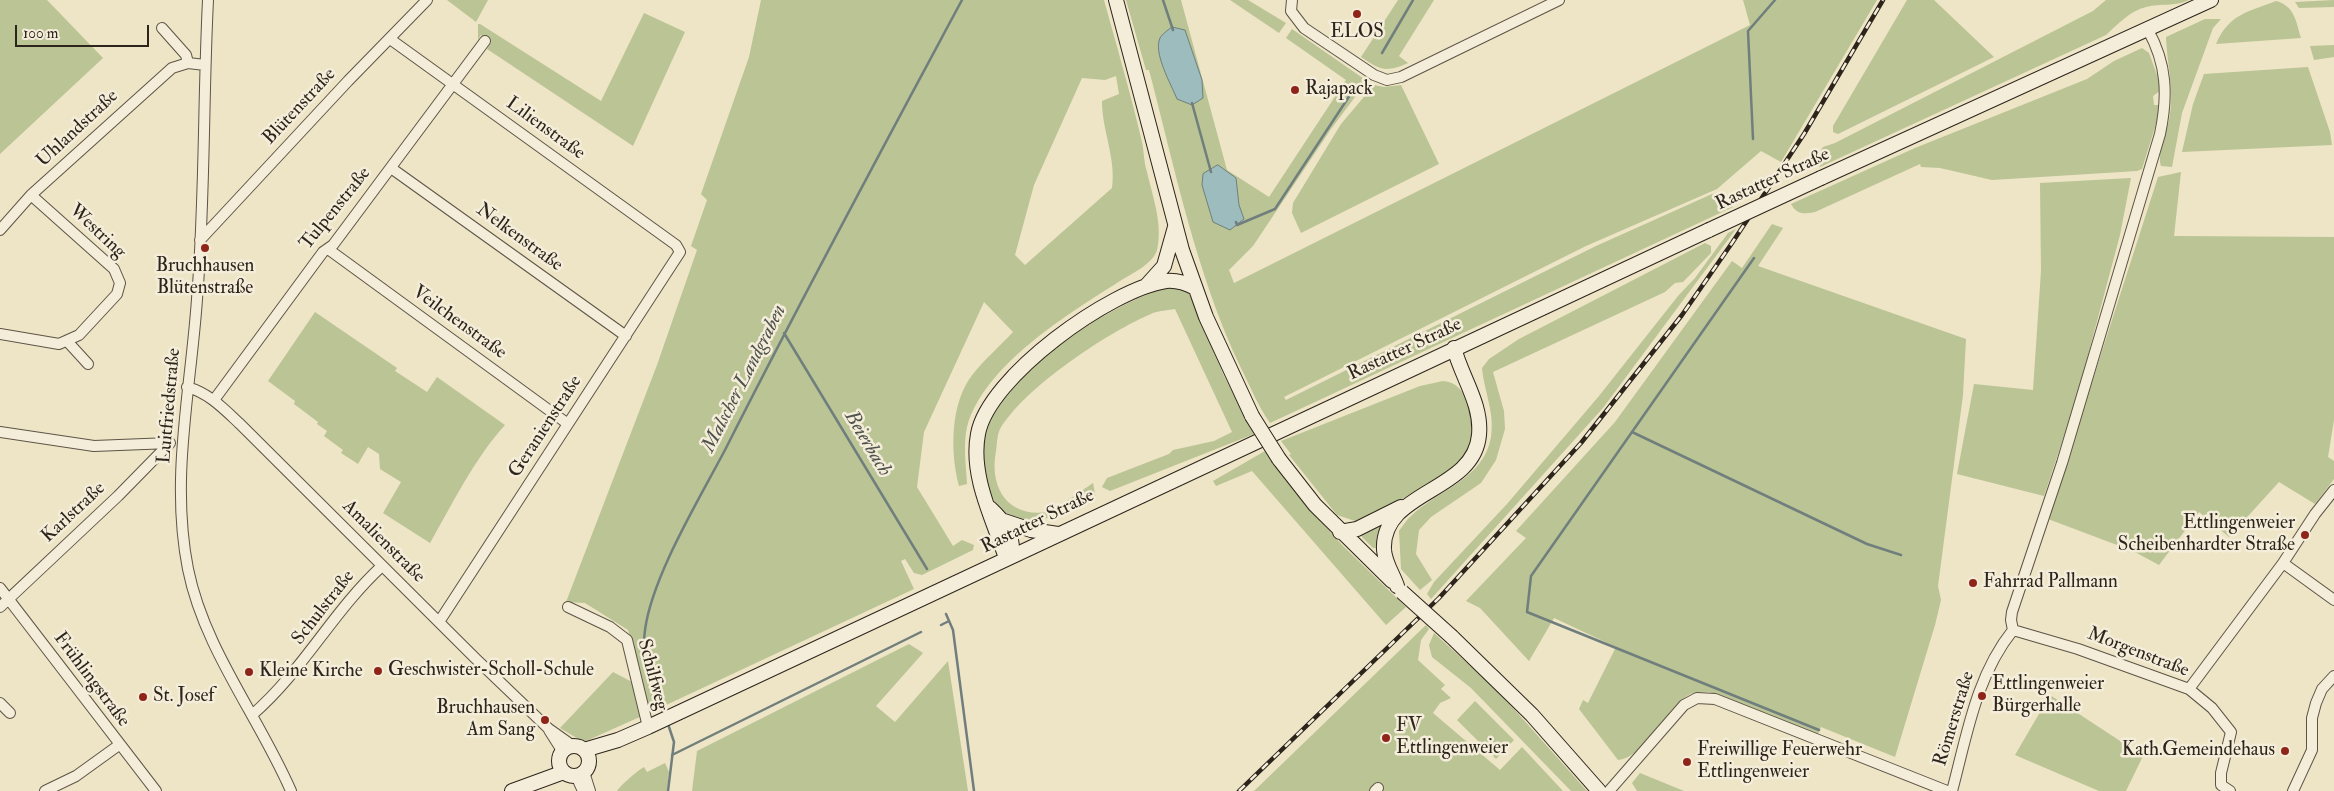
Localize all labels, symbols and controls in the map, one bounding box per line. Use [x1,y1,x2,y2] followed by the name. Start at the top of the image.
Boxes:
[1351,8,1363,20] marker: ELOS
[18,15,151,47] scale bar
[1330,22,1384,44] place label: ELOS
[23,24,58,43] text: 100 m
[259,64,341,150] street label: Blütenstraße
[1305,79,1373,101] place label: Rajapack
[1289,84,1301,96] marker: Rajapack
[32,85,124,173] street label: Uhlandstraße
[501,93,589,165] street label: Lilienstraße
[1712,144,1834,216] street label: Rastatter Straße
[296,163,376,255] street label: Tulpenstraße
[471,199,567,277] street label: Nelkenstraße
[64,200,130,264] street label: Westring
[199,242,211,254] marker: Bruchhausen Blütenstraße
[156,256,254,300] place label: Bruchhausen Blütenstraße
[407,281,511,365] street label: Veilchenstraße
[698,301,792,457] water label: Malscher Landgraben
[1344,314,1466,386] street label: Rastatter Straße
[154,347,186,465] street label: Luitfriedstraße
[505,372,587,482] street label: Geranienstraße
[838,407,896,481] water label: Beierbach
[37,478,111,548] street label: Karlstraße
[978,485,1098,559] street label: Rastatter Straße
[337,496,429,588] street label: Amalienstraße
[2118,513,2295,557] place label: Ettlingenweier Scheibenhardter Straße
[2299,529,2311,541] marker: Ettlingenweier Scheibenhardter Straße
[288,566,360,650] street label: Schulstraße
[1983,572,2118,594] place label: Fahrrad Pallmann
[1967,577,1979,589] marker: Fahrrad Pallmann
[2084,623,2192,683] street label: Morgenstraße
[48,628,134,732] street label: Frühlingstraße
[632,637,672,713] street label: Schilfweg
[388,660,594,682] place label: Geschwister-Scholl-Schule
[259,661,363,683] place label: Kleine Kirche
[372,665,384,677] marker: Geschwister-Scholl-Schule
[243,666,255,678] marker: Kleine Kirche
[1930,669,1980,769] street label: Römerstraße
[1992,674,2104,718] place label: Ettlingenweier Bürgerhalle
[153,686,215,708] place label: St. Josef
[1976,690,1988,702] marker: Ettlingenweier Bürgerhalle
[137,691,149,703] marker: St. Josef
[436,698,535,742] place label: Bruchhausen Am Sang
[539,714,551,726] marker: Bruchhausen Am Sang
[1396,716,1508,760] place label: FV Ettlingenweier
[1380,732,1392,744] marker: FV Ettlingenweier
[1697,740,1862,784] place label: Freiwillige Feuerwehr Ettlingenweier
[2122,740,2275,762] place label: Kath.Gemeindehaus
[2279,745,2291,757] marker: Kath.Gemeindehaus
[1681,756,1693,768] marker: Freiwillige Feuerwehr Ettlingenweier

